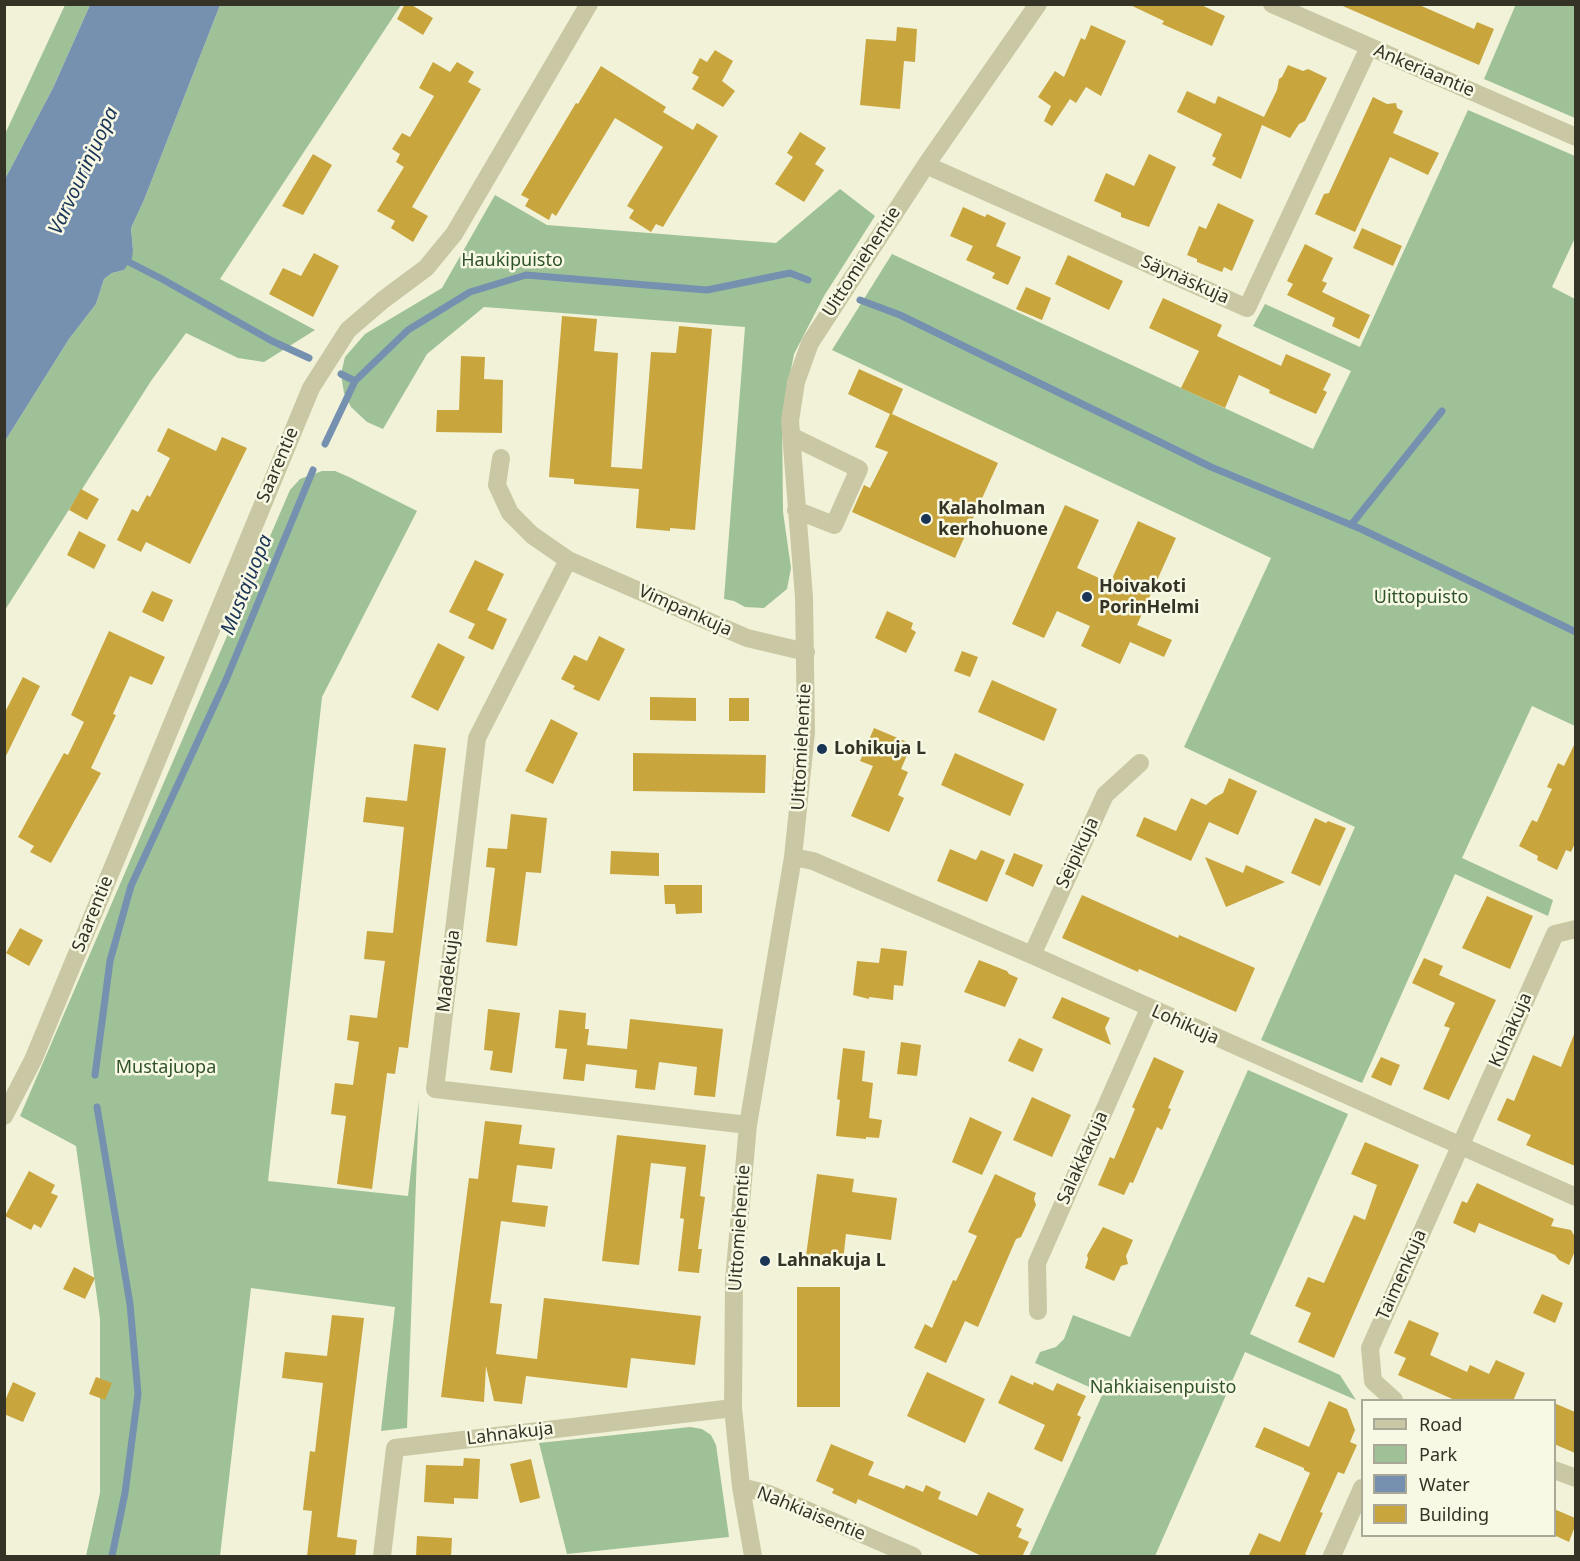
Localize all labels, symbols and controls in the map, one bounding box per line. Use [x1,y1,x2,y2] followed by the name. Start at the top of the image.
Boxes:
[1370,40,1478,102] street label: Ankeriaantie
[44,103,124,239] water label: Varvourinjuopa
[818,203,906,321] street label: Uittomiehentie
[461,250,563,272] park label: Haukipuisto
[1137,251,1233,309] street label: Säynäskuja
[252,424,304,506] street label: Saarentie
[938,498,1048,540] place label: Kalaholman kerhohuone
[919,512,933,526] marker: Kalaholman kerhohuone
[216,531,278,639] water label: Mustajuopa
[1099,576,1199,618] place label: Hoivakoti PorinHelmi
[635,581,735,641] street label: Vimpankuja
[1374,587,1468,609] park label: Uittopuisto
[1080,590,1094,604] marker: Hoivakoti PorinHelmi
[788,683,816,811] street label: Uittomiehentie
[834,738,926,760] place label: Lohikuja L
[815,742,829,756] marker: Lohikuja L
[1052,814,1104,892] street label: Seipikuja
[68,873,118,955] street label: Saarentie
[433,928,465,1014] street label: Madekuja
[1485,990,1537,1070] street label: Kuhakuja
[1148,1001,1222,1049] street label: Lohikuja
[116,1057,216,1079] park label: Mustajuopa
[1053,1108,1113,1208] street label: Salakkakuja
[725,1164,755,1292] street label: Uittomiehentie
[1372,1226,1432,1324] street label: Taimenkuja
[777,1250,886,1272] place label: Lahnakuja L
[758,1254,772,1268] marker: Lahnakuja L
[1090,1377,1236,1399] park label: Nahkiaisenpuisto
[1361,1399,1556,1537] legend
[1419,1412,1462,1436] text: Road
[465,1418,555,1450] street label: Lahnakuja
[1419,1442,1457,1466] text: Park
[1419,1472,1470,1496] text: Water
[754,1482,868,1546] street label: Nahkiaisentie
[1419,1502,1489,1526] text: Building

